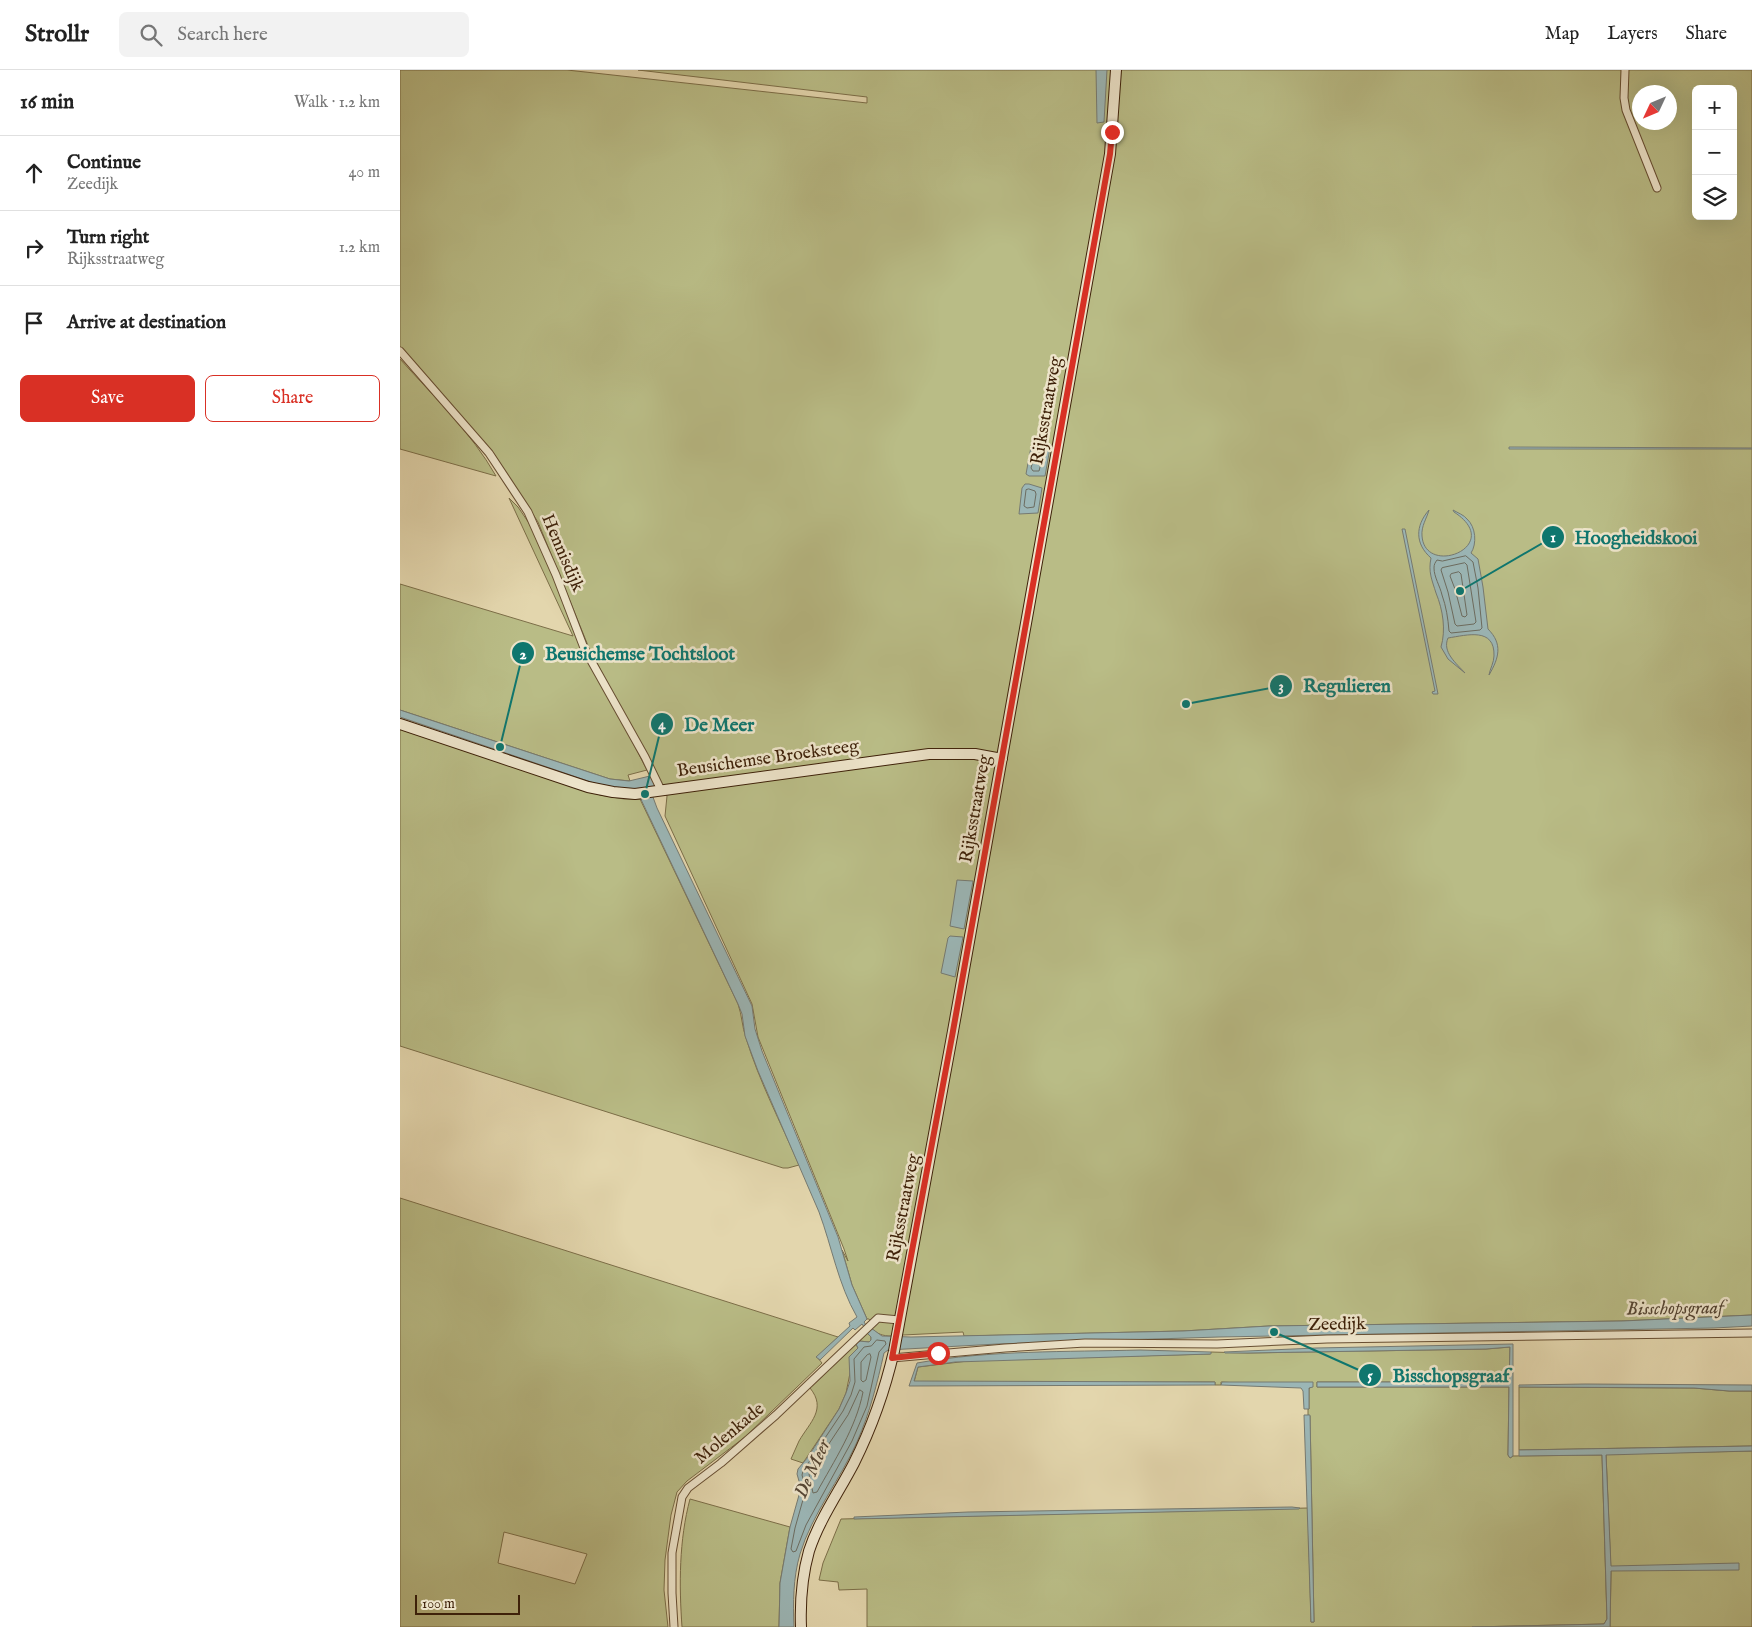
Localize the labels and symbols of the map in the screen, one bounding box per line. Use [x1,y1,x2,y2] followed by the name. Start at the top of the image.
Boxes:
[1632,85,1677,130] north arrow
[1101,121,1124,144] route end
[1026,355,1068,467] street label: Rijksstraatweg
[535,511,589,596] street label: Hennisdijk
[1540,520,1708,554] callout: Hoogheidskooi
[1575,527,1697,551] text: Hoogheidskooi
[1550,528,1556,547] text: 1
[510,636,745,670] callout: Beusichemse Tochtsloot
[545,643,735,667] text: Beusichemse Tochtsloot
[519,645,527,664] text: 2
[1268,669,1401,703] callout: Regulieren
[1303,675,1391,699] text: Regulieren
[1278,677,1284,696] text: 3
[649,707,764,741] callout: De Meer
[684,714,755,738] text: De Meer
[658,715,666,734] text: 4
[676,735,861,783] street label: Beusichemse Broeksteeg
[955,753,997,865] street label: Rijksstraatweg
[882,1152,926,1264] street label: Rijksstraatweg
[1626,1296,1728,1322] water label: Bisschopsgraaf
[1308,1313,1366,1337] street label: Zeedijk
[927,1342,950,1365] route start
[1357,1358,1519,1392] callout: Bisschopsgraaf
[1392,1365,1513,1389] text: Bisschopsgraaf
[1367,1366,1373,1385] text: 5
[690,1398,770,1470] street label: Molenkade
[789,1434,837,1502] water label: De Meer
[415,1592,520,1615] scale bar

